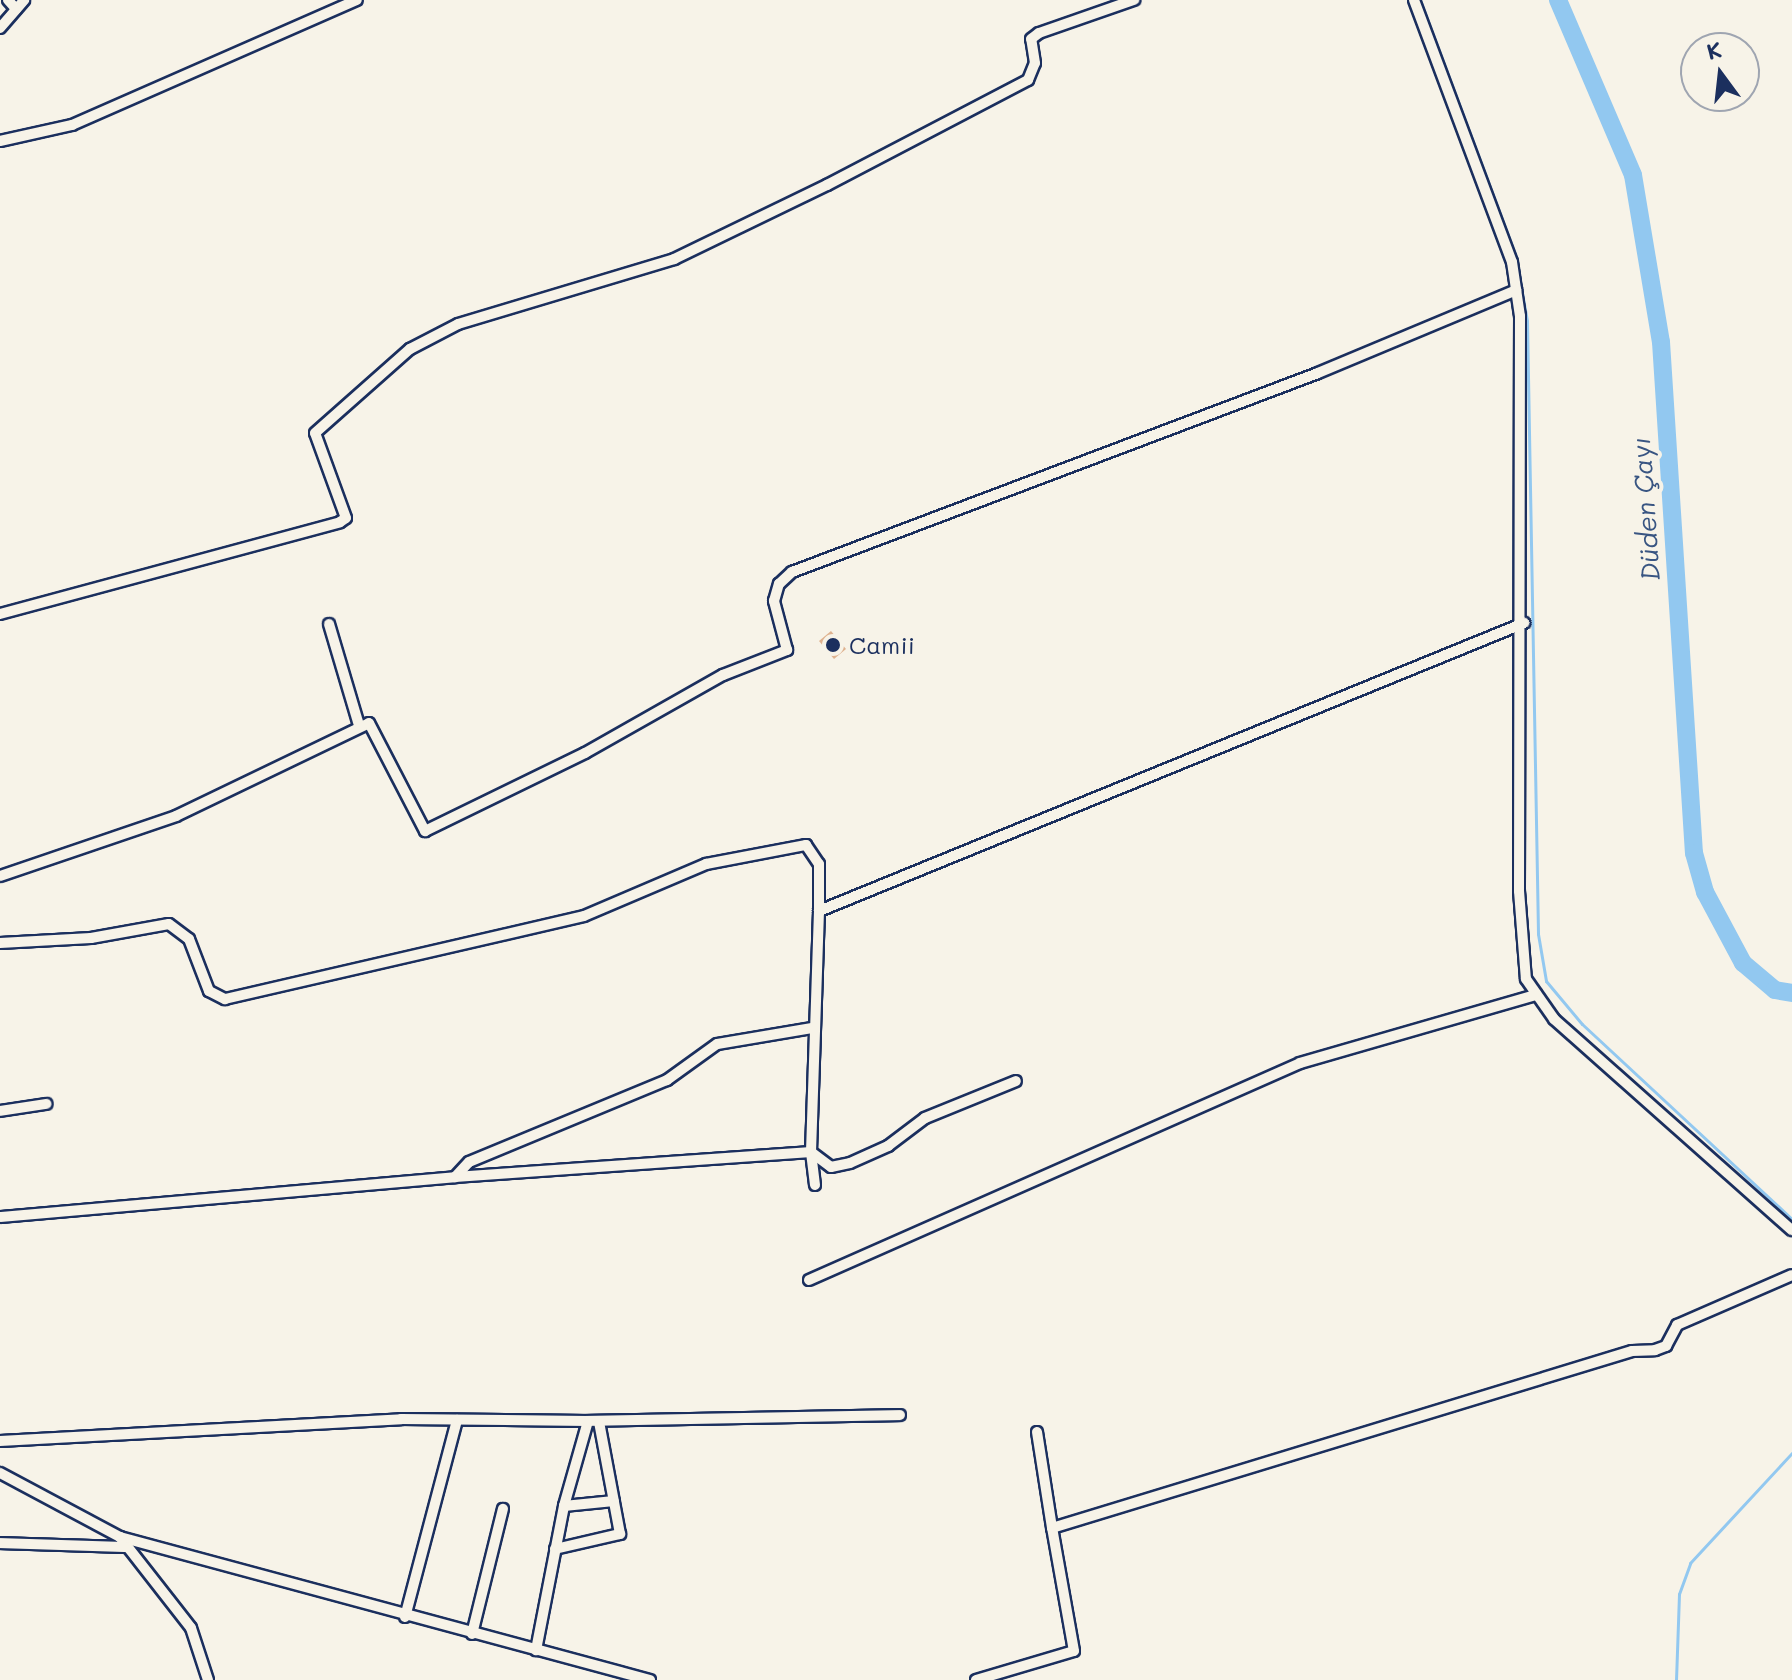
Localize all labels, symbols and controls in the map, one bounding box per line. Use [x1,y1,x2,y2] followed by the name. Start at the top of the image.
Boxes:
[1680,32,1760,112] north arrow
[1703,34,1725,66] text: K
[1625,436,1667,582] water label: Düden Çayı
[849,631,915,659] place label: Camii
[824,636,842,654] marker: Camii

